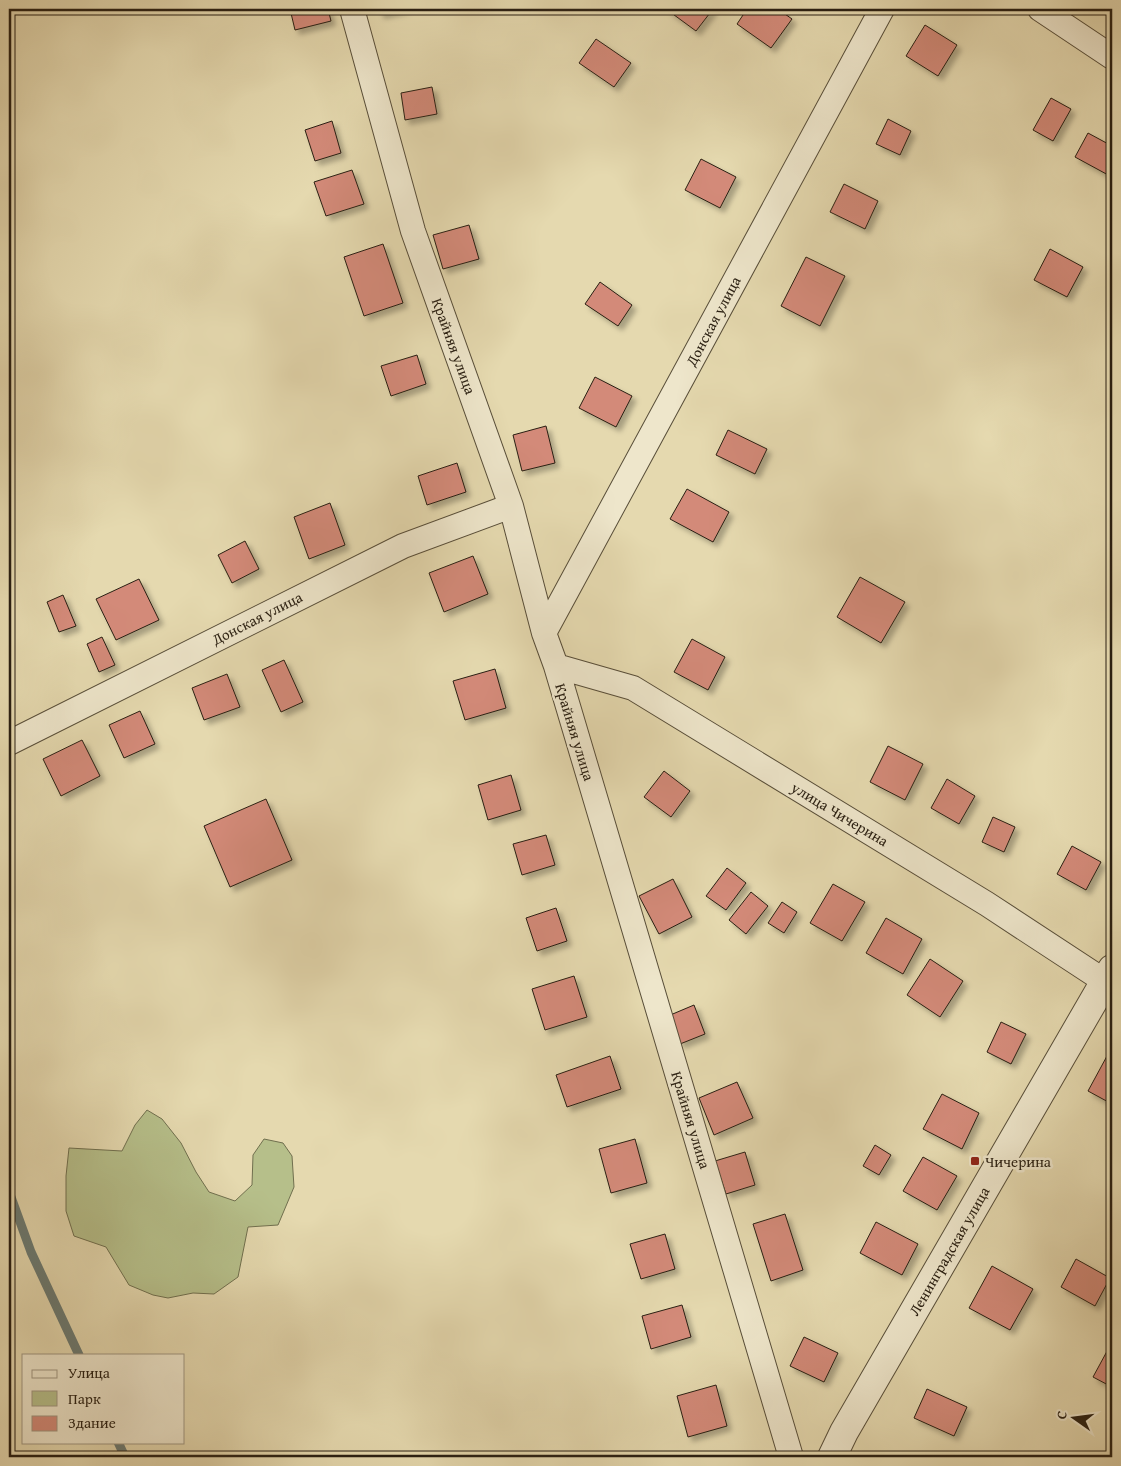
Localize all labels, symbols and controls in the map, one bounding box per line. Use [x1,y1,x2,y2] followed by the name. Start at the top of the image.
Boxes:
[680,272,746,371] street label: Донская улица
[427,295,481,398] street label: Крайняя улица
[207,586,307,650] street label: Донская улица
[550,681,600,784] street label: Крайняя улица
[787,776,893,852] street label: улица Чичерина
[666,1069,716,1172] street label: Крайняя улица
[985,1151,1052,1172] place label: Чичерина
[969,1155,981,1167] marker: Чичерина
[903,1182,995,1319] street label: Ленинградская улица
[22,1354,185,1444] legend
[68,1362,111,1383] text: Улица
[68,1388,101,1409] text: Парк
[1048,1394,1098,1444] north arrow
[1051,1409,1072,1421] text: С
[68,1412,116,1433] text: Здание

